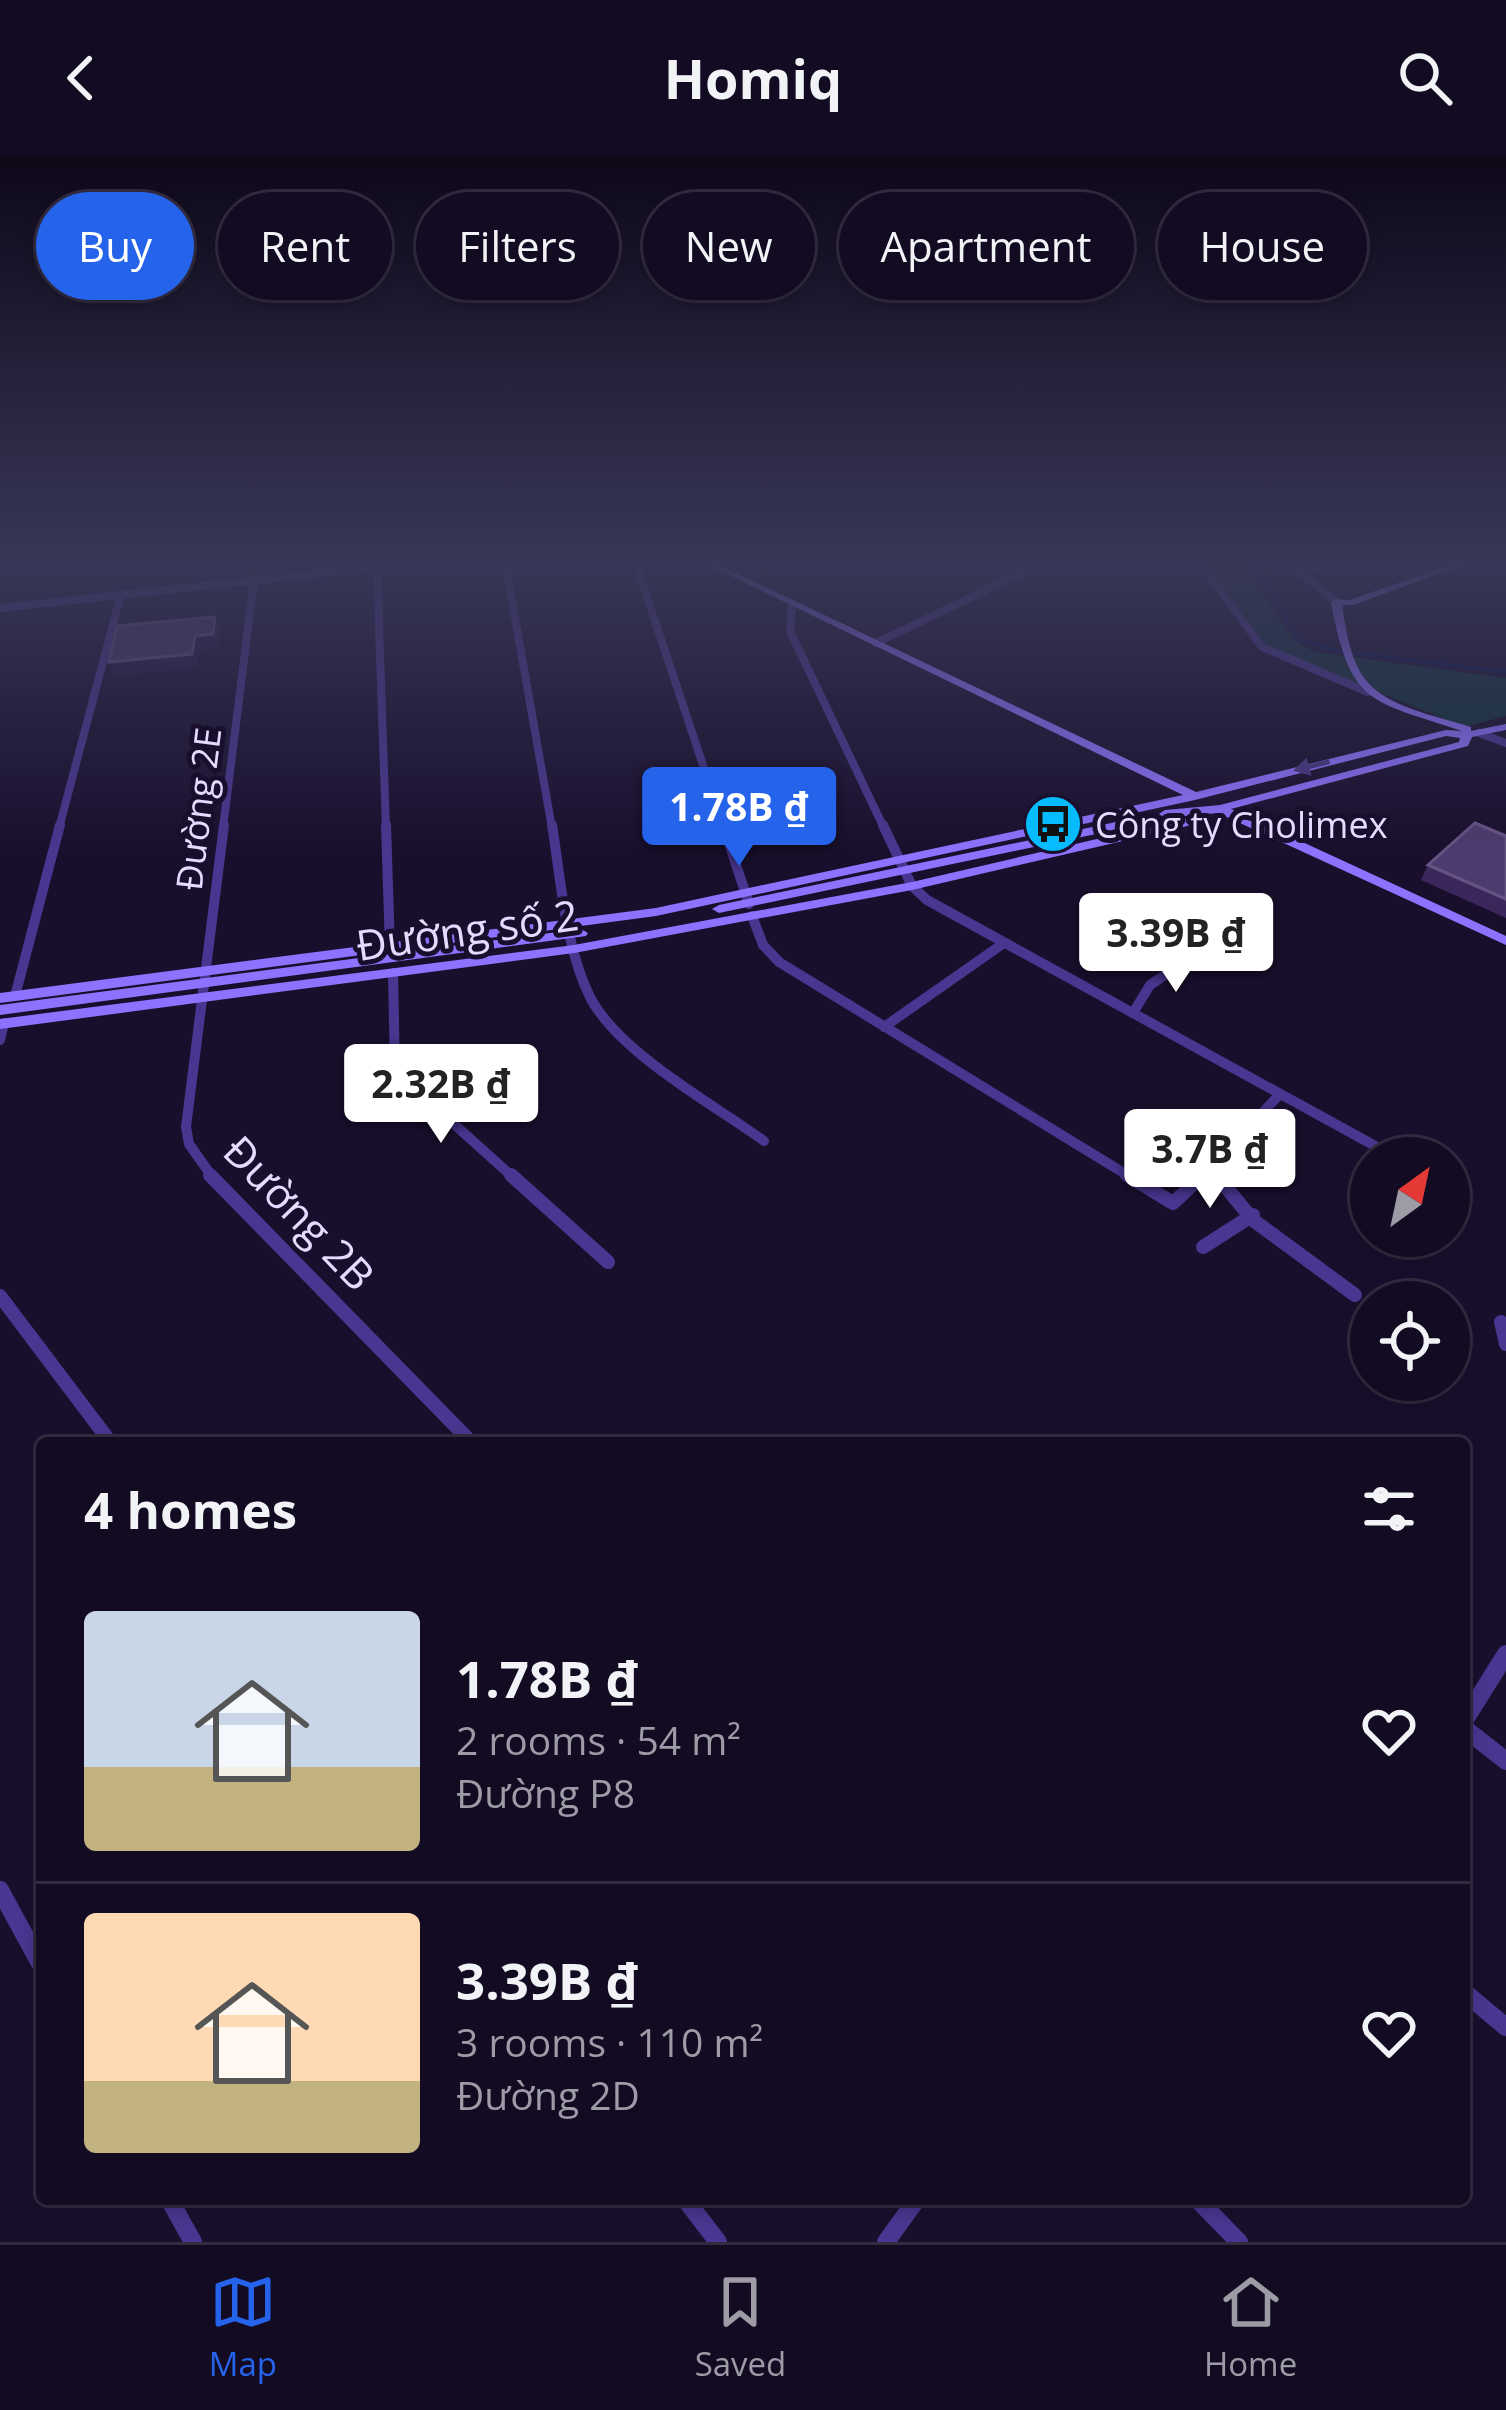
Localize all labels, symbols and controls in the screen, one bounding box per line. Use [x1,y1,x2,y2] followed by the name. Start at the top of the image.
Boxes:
[664,41,842,115] text: Homiq
[48,45,114,111] icon: back
[1392,45,1458,111] icon: search
[36,192,194,300] chip: Buy
[218,192,392,300] chip: Rent
[416,192,619,300] chip: Filters
[643,192,815,300] chip: New
[839,192,1134,300] chip: Apartment
[1158,192,1367,300] chip: House
[164,725,232,893] street label: Đường 2E
[1293,757,1330,776] one-way arrow
[628,767,850,869] pin: 1.78B ₫
[669,779,809,832] text: 1.78B ₫
[1022,793,1084,855] bus stop icon: Công ty Cholimex
[1095,800,1388,849] place label: Công ty Cholimex
[352,885,582,973] street label: Đường số 2
[1065,893,1287,995] pin: 3.39B ₫
[1106,905,1246,958] text: 3.39B ₫
[330,1044,552,1146] pin: 2.32B ₫
[371,1056,511,1109] text: 2.32B ₫
[1112,1109,1308,1211] pin: 3.7B ₫
[1151,1121,1269,1174] text: 3.7B ₫
[212,1122,388,1302] street label: Đường 2B
[1350,1137,1470,1257] north arrow
[1350,1137,1470,1401] map controls
[1350,1281,1470,1401] button: locate
[84,1474,297,1544] text: 4 homes
[1356,1476,1422,1542] icon: filters
[456,1643,639,1713] text: 1.78B ₫
[180,1659,324,1803] icon: home
[1356,1698,1422,1764] icon: heart
[456,1713,741,1766] text: 2 rooms · 54 m²
[456,1766,635,1819] text: Đường P8
[456,1945,639,2015] text: 3.39B ₫
[180,1961,324,2105] icon: home
[1356,2000,1422,2066] icon: heart
[456,2015,763,2068] text: 3 rooms · 110 m²
[456,2068,640,2121] text: Đường 2D
[209,2269,277,2386] tab: Map
[695,2269,786,2386] tab: Saved
[1204,2269,1297,2386] tab: Home

